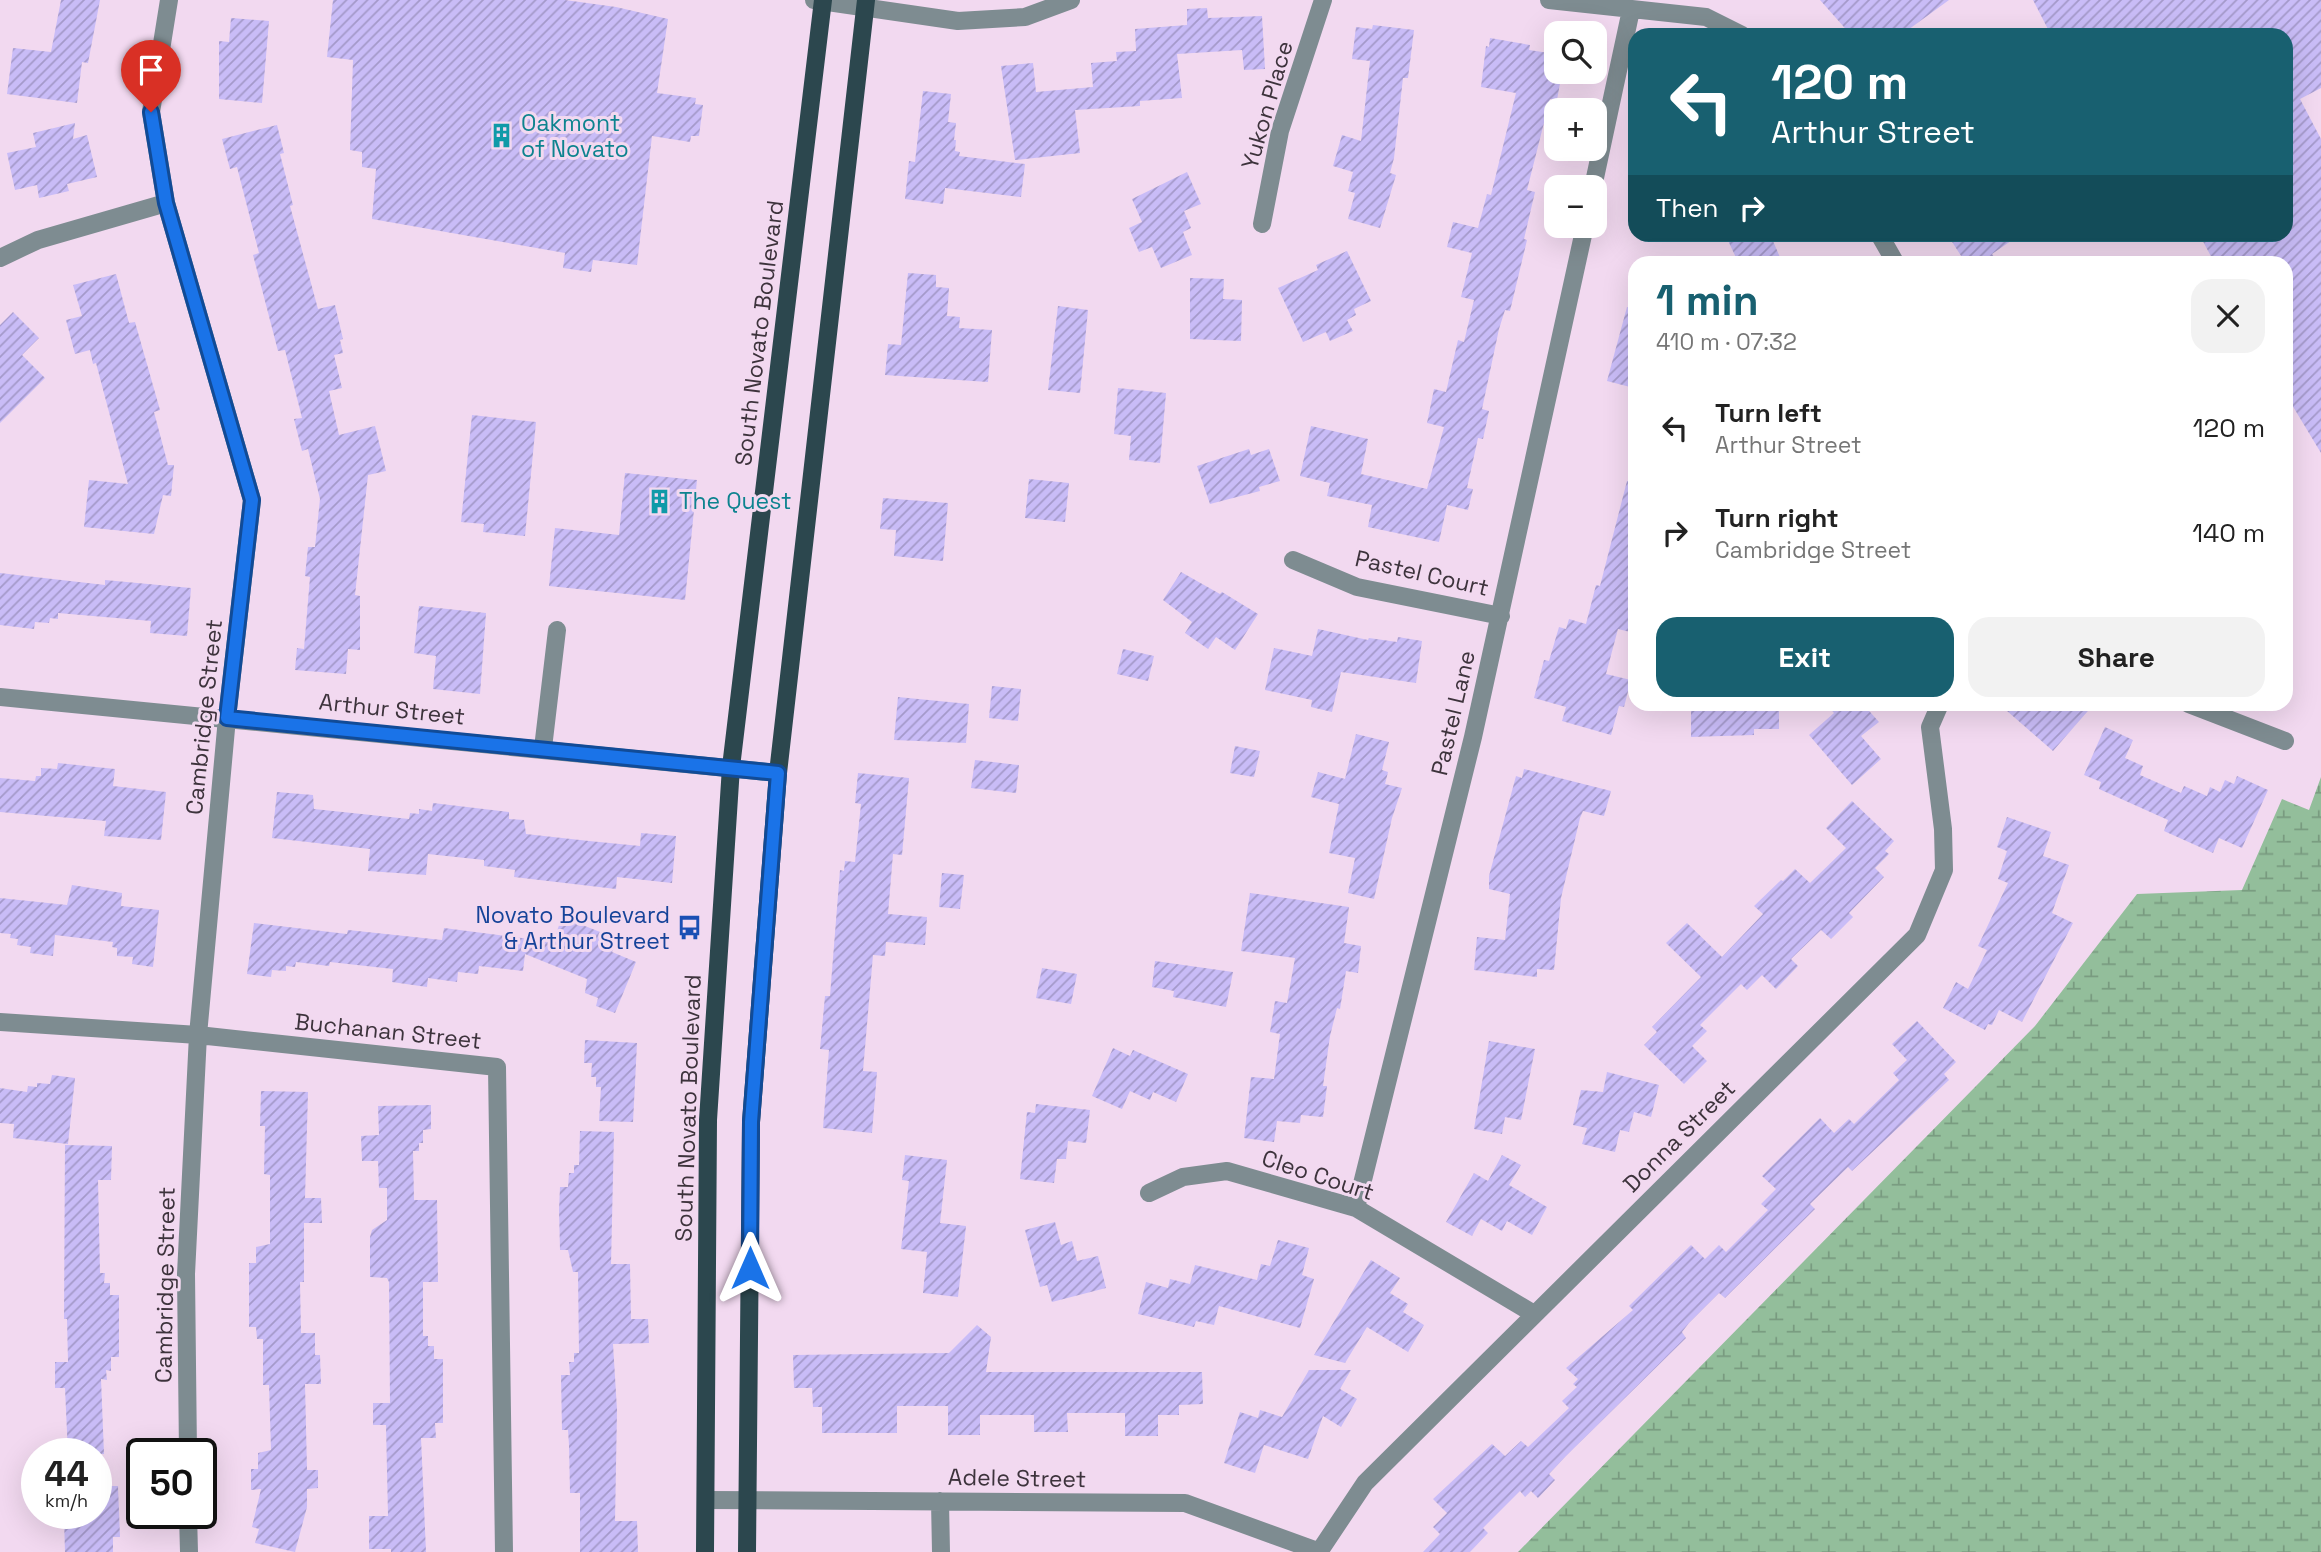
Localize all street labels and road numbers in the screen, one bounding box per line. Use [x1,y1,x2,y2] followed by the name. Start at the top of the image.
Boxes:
[1234,37,1300,173] street label: Yukon Place
[728,198,790,468] street label: South Novato Boulevard
[1352,543,1492,603] street label: Pastel Court
[179,618,229,816] street label: Cambridge Street
[1424,648,1482,778] street label: Pastel Lane
[318,686,466,732] street label: Arthur Street
[668,974,708,1242] street label: South Novato Boulevard
[293,1006,483,1056] street label: Buchanan Street
[1616,1073,1742,1199] street label: Donna Street
[1258,1143,1378,1207] street label: Cleo Court
[148,1187,182,1383] street label: Cambridge Street
[948,1462,1086,1494] street label: Adele Street

